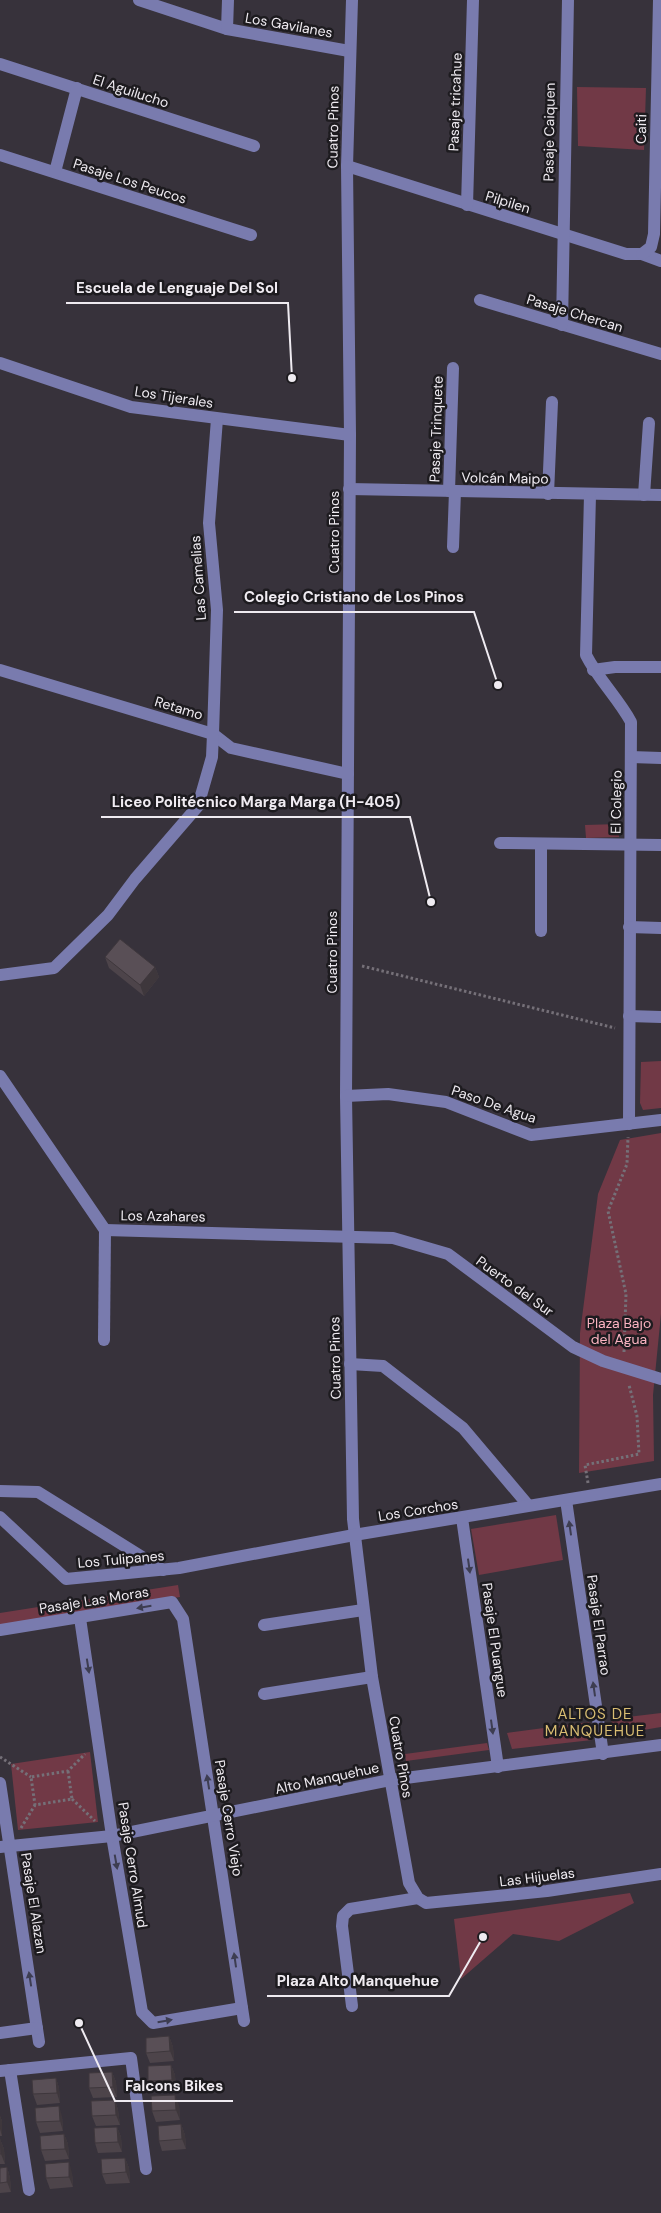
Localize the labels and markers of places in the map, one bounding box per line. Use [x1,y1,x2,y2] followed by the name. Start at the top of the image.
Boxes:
[66,273,288,303] callout: Escuela de Lenguaje Del Sol
[234,582,474,612] callout: Colegio Cristiano de Los Pinos
[101,787,410,817] callout: Liceo Politécnico Marga Marga (H-405)
[267,1966,449,1996] callout: Plaza Alto Manquehue
[115,2071,233,2101] callout: Falcons Bikes

